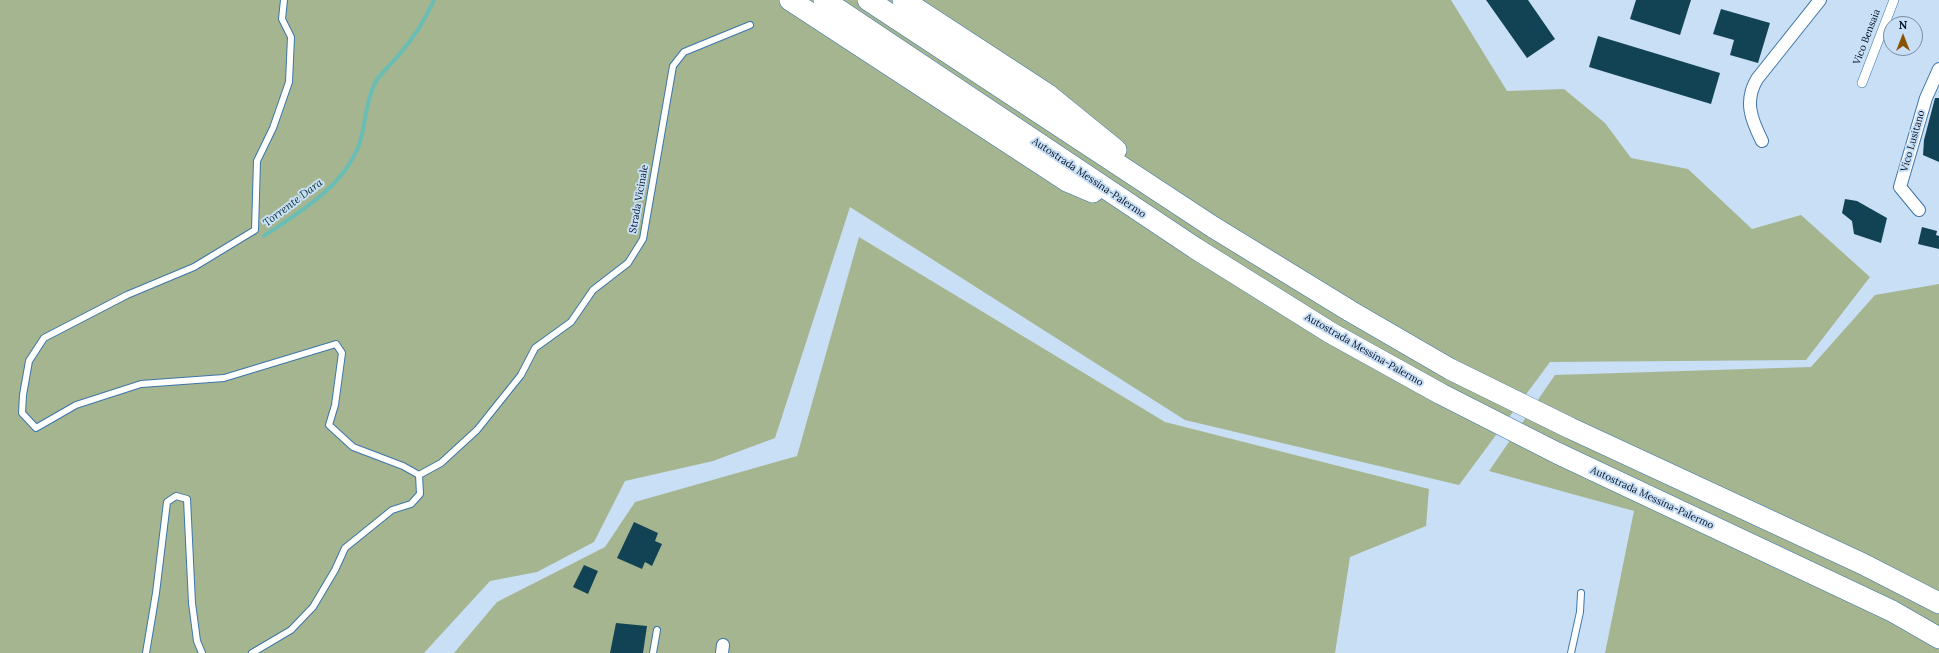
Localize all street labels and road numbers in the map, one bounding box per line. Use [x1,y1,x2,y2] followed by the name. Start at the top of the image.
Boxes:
[1851,8,1883,66] street label: Vico Bensaia
[1899,109,1927,173] street label: Vico Lusitano
[1030,135,1148,221] street label: Autostrada Messina-Palermo
[627,164,651,234] street label: Strada Vicinale
[1303,311,1425,389] street label: Autostrada Messina-Palermo
[1588,464,1716,532] street label: Autostrada Messina-Palermo

